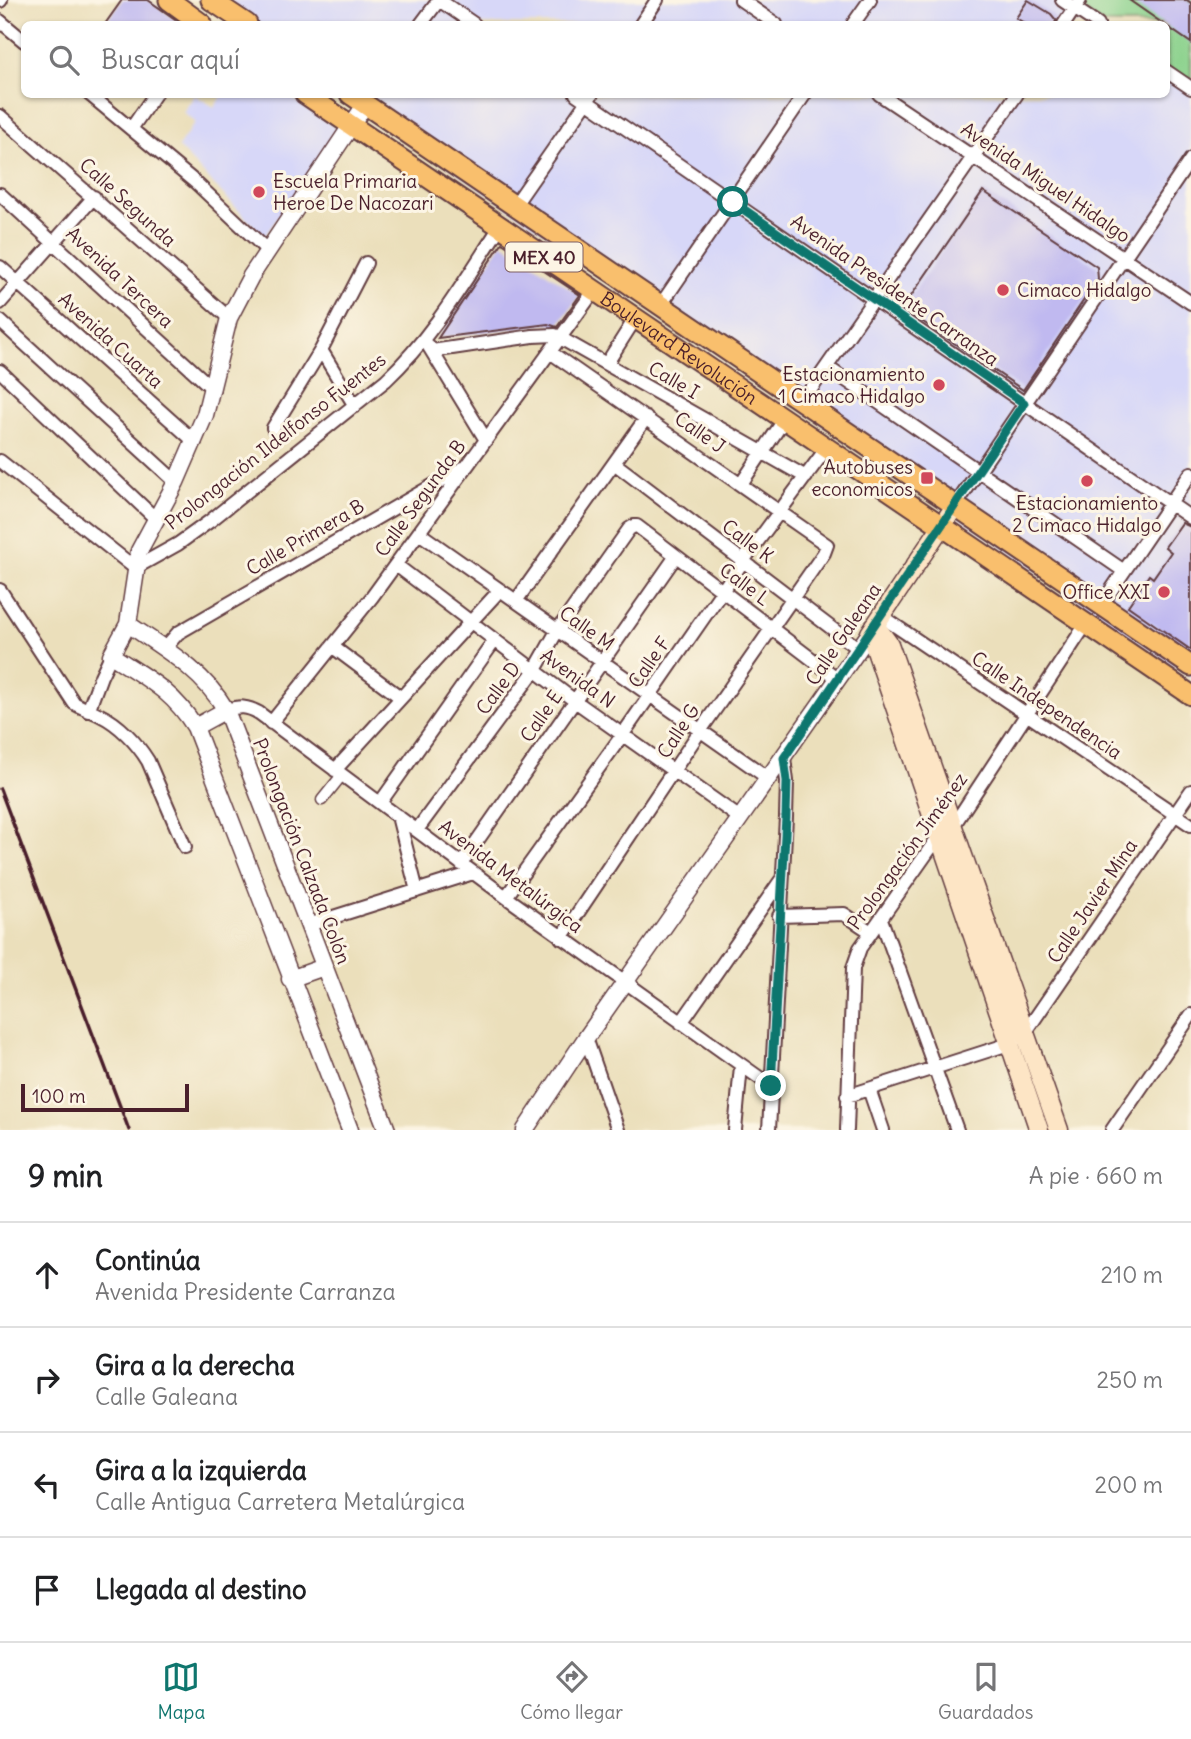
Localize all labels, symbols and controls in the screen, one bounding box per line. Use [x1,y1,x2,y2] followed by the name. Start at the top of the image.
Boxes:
[21,21,1170,98] search box
[45,41,83,79] icon: search
[101,43,240,76] text: Buscar aquí
[957,116,1135,248] street label: Avenida Miguel Hidalgo
[75,152,181,252] street label: Calle Segunda
[273,169,434,215] place label: Escuela Primaria Heroe De Nacozari
[251,184,267,200] marker: Escuela Primaria Heroe De Nacozari
[717,186,748,217] route start
[786,209,1004,371] street label: Avenida Presidente Carranza
[61,221,179,333] street label: Avenida Tercera
[505,243,582,272] road number: MEX 40
[1017,278,1151,302] place label: Cimaco Hidalgo
[995,282,1011,298] marker: Cimaco Hidalgo
[596,286,762,410] street label: Boulevard Revolución
[54,287,168,393] street label: Avenida Cuarta
[160,347,390,535] street label: Prolongación Ildelfonso Fuentes
[644,356,704,404] street label: Calle I
[779,362,925,408] place label: Estacionamiento 1 Cimaco Hidalgo
[931,377,947,393] marker: Estacionamiento 1 Cimaco Hidalgo
[670,406,730,458] street label: Calle J
[369,435,471,561] street label: Calle Segunda B
[811,455,913,501] place label: Autobuses economicos
[919,470,935,486] marker: Autobuses economicos
[1079,473,1095,489] marker: Estacionamiento 2 Cimaco Hidalgo
[1012,491,1162,537] place label: Estacionamiento 2 Cimaco Hidalgo
[242,494,368,580] street label: Calle Primera B
[718,514,779,568] street label: Calle K
[715,557,775,611] street label: Calle L
[800,578,886,690] street label: Calle Galeana
[1062,580,1150,604] place label: Office XXI
[1156,584,1172,600] marker: Office XXI
[555,600,619,656] street label: Calle M
[623,631,675,692] street label: Calle F
[536,643,620,713] street label: Avenida N
[967,646,1127,764] street label: Calle Independencia
[471,657,525,719] street label: Calle D
[515,686,567,746] street label: Calle E
[652,699,704,763] street label: Calle G
[248,735,356,967] street label: Prolongación Calzada Colón
[842,768,972,934] street label: Prolongación Jiménez
[434,814,588,938] street label: Avenida Metalúrgica
[1042,834,1142,968] street label: Calle Javier Mina
[755,1070,786,1101] route end
[21,1081,189,1113] scale bar
[32,1084,86,1108] text: 100 m
[28,1157,103,1195] text: 9 min
[1029,1161,1163,1190] text: A pie · 660 m
[95,1244,201,1277] text: Continúa
[28,1256,66,1294] icon: ahead
[1100,1260,1163,1289] text: 210 m
[95,1277,396,1306] text: Avenida Presidente Carranza
[95,1349,295,1382] text: Gira a la derecha
[28,1361,66,1399] icon: right
[1096,1365,1163,1394] text: 250 m
[95,1382,238,1411] text: Calle Galeana
[95,1454,307,1487] text: Gira a la izquierda
[28,1466,66,1504] icon: left
[1094,1470,1163,1499] text: 200 m
[95,1487,465,1516] text: Calle Antigua Carretera Metalúrgica
[28,1571,66,1609] icon: arrive
[95,1573,307,1606] text: Llegada al destino
[157,1658,205,1724] tab: Mapa
[520,1658,623,1724] tab: Cómo llegar
[938,1658,1034,1724] tab: Guardados

